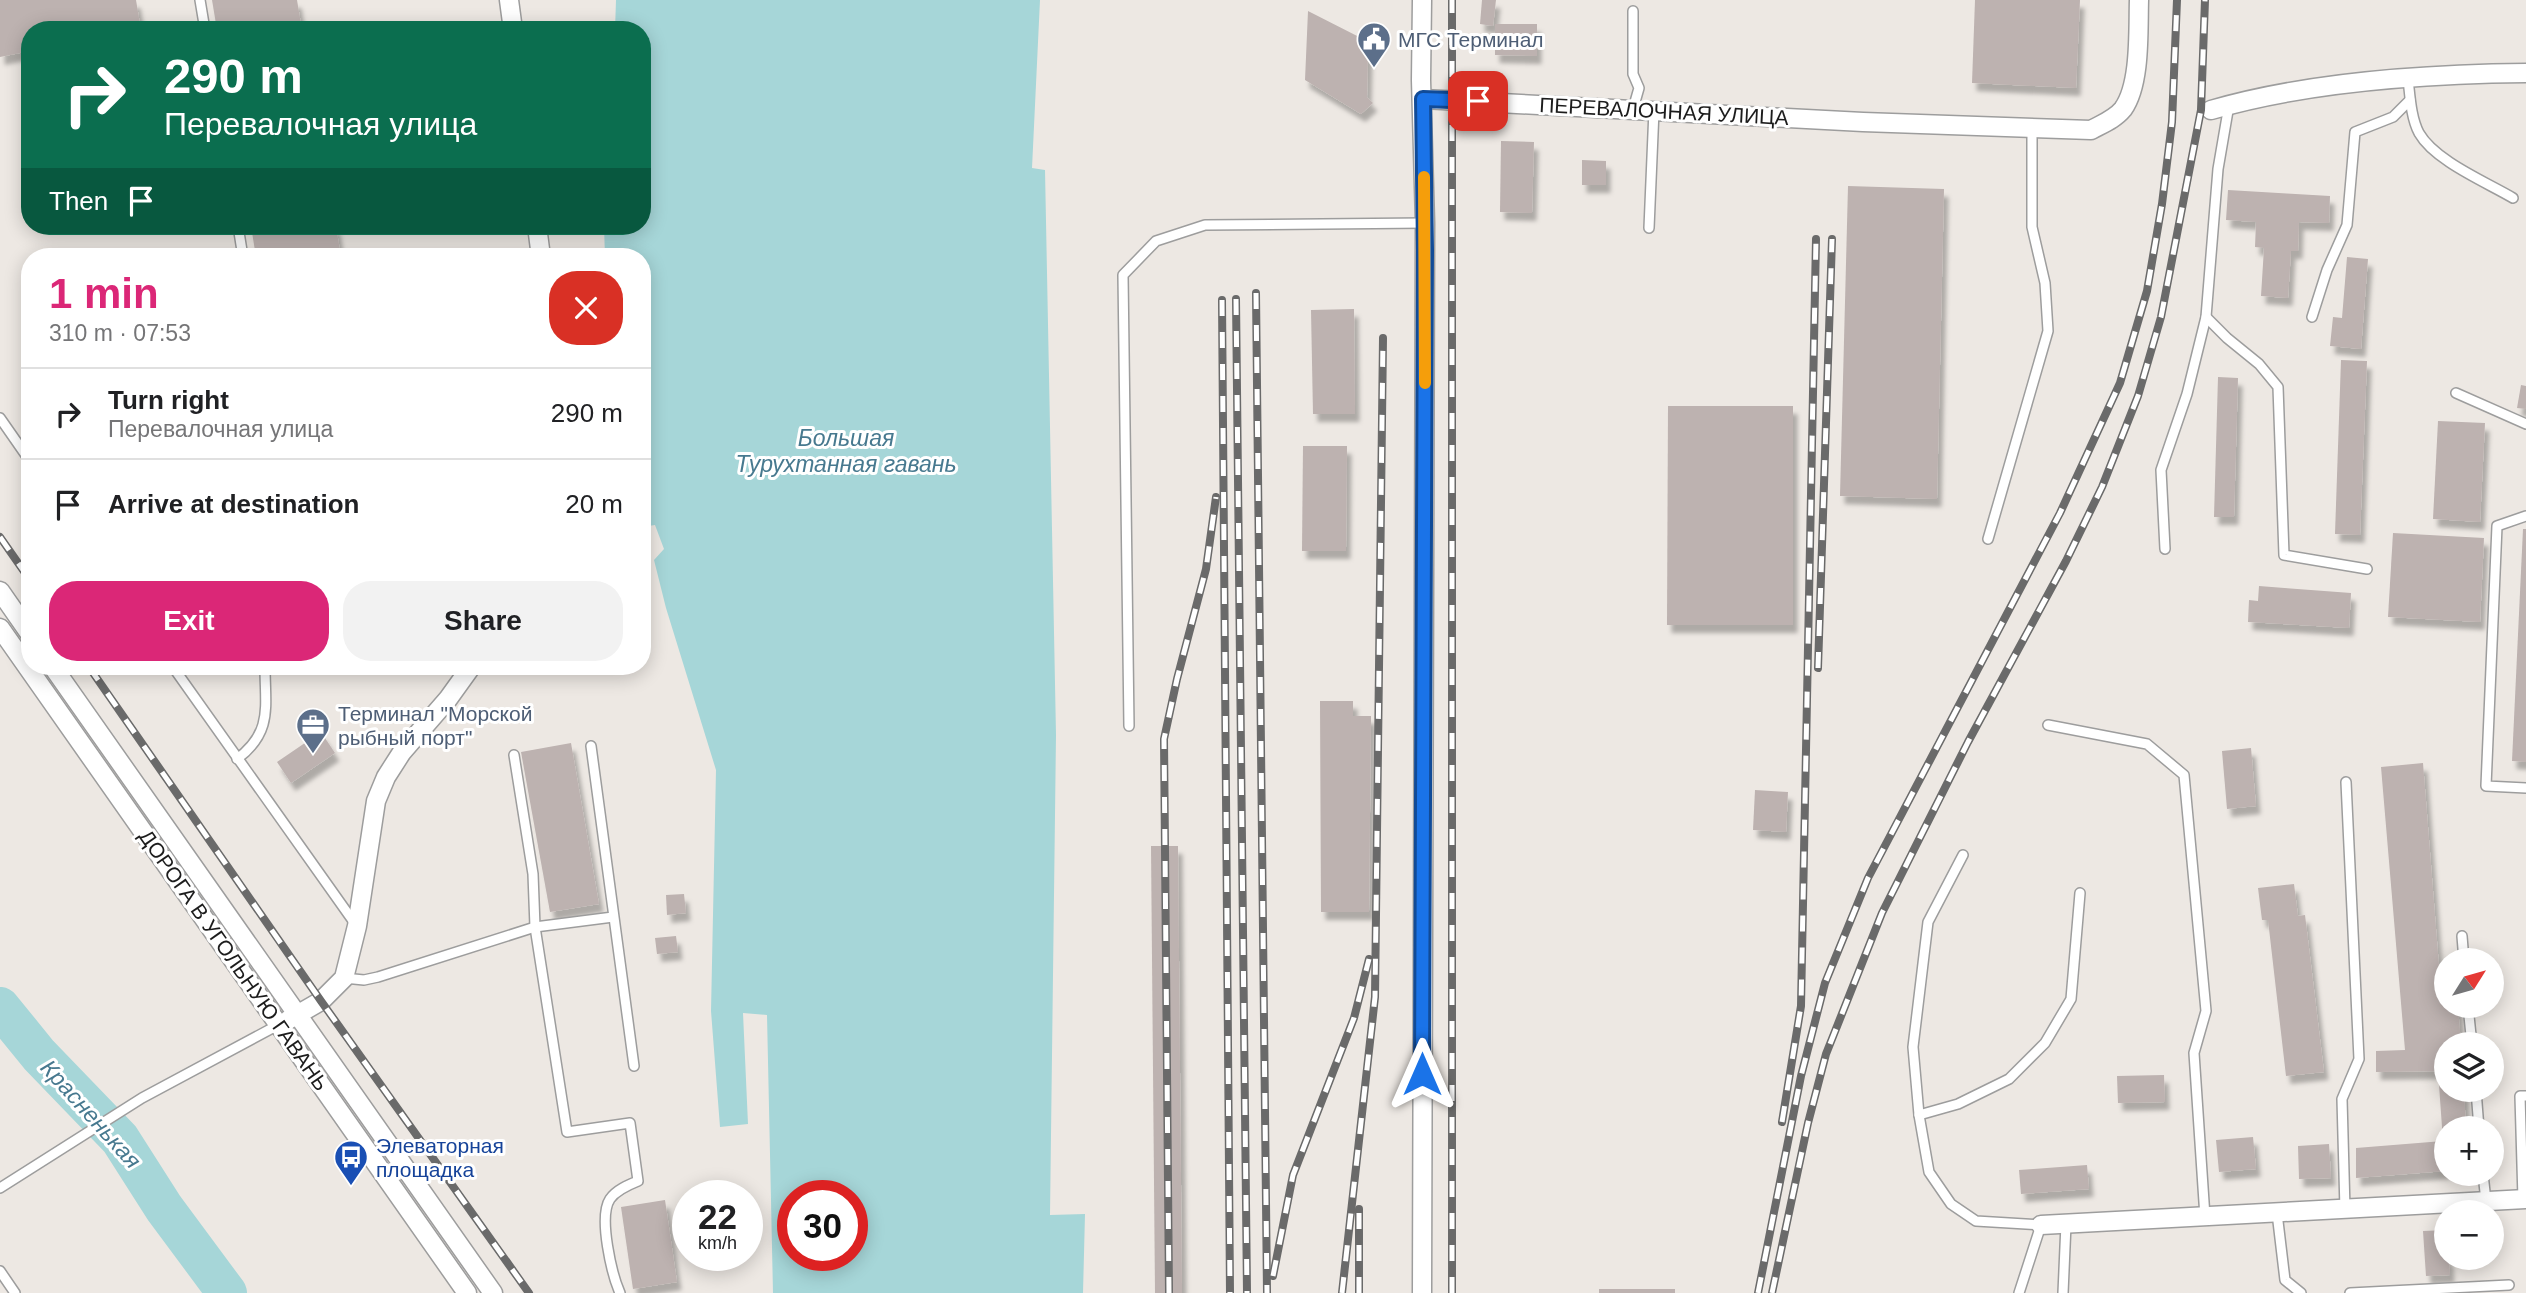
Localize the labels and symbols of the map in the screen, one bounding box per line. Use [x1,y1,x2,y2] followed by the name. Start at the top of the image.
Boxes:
[1355,20,1393,69] public building icon: МГС Терминал
[1398,28,1544,51] place label: МГС Терминал
[1448,71,1508,131] pin
[1539,93,1789,129] street label: ПЕРЕВАЛОЧНАЯ УЛИЦА
[735,425,957,477] water label: Большая Турухтанная гавань
[338,702,532,749] place label: Терминал "Морской рыбный порт"
[294,706,332,755] office icon: Терминал "Морской рыбный порт"
[135,825,333,1095] street label: ДОРОГА В УГОЛЬНУЮ ГАВАНЬ
[2434,948,2504,1018] north arrow
[1385,1037,1459,1111] position arrow
[36,1054,146,1174] water label: Красненькая
[376,1134,504,1181] place label: Элеваторная площадка
[332,1138,370,1187] bus stop icon: Элеваторная площадка
[777,1180,868,1271] speed limit sign: 30

